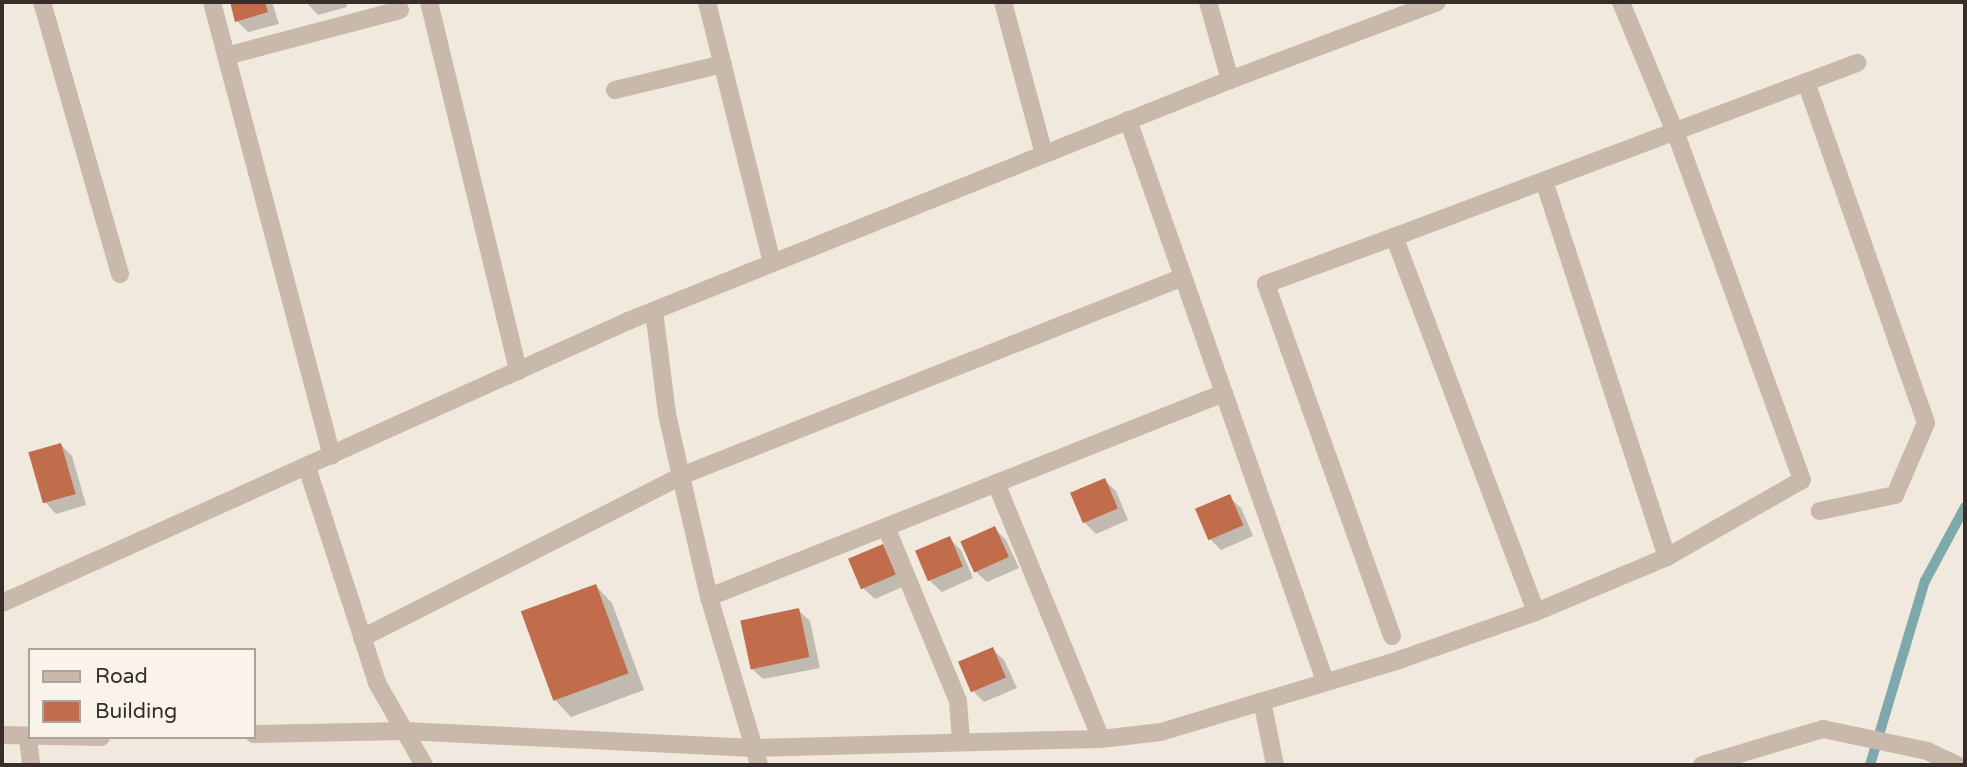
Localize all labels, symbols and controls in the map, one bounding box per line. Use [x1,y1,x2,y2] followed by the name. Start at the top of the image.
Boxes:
[28,648,256,739] legend
[95,664,148,689] text: Road
[95,699,177,724] text: Building

